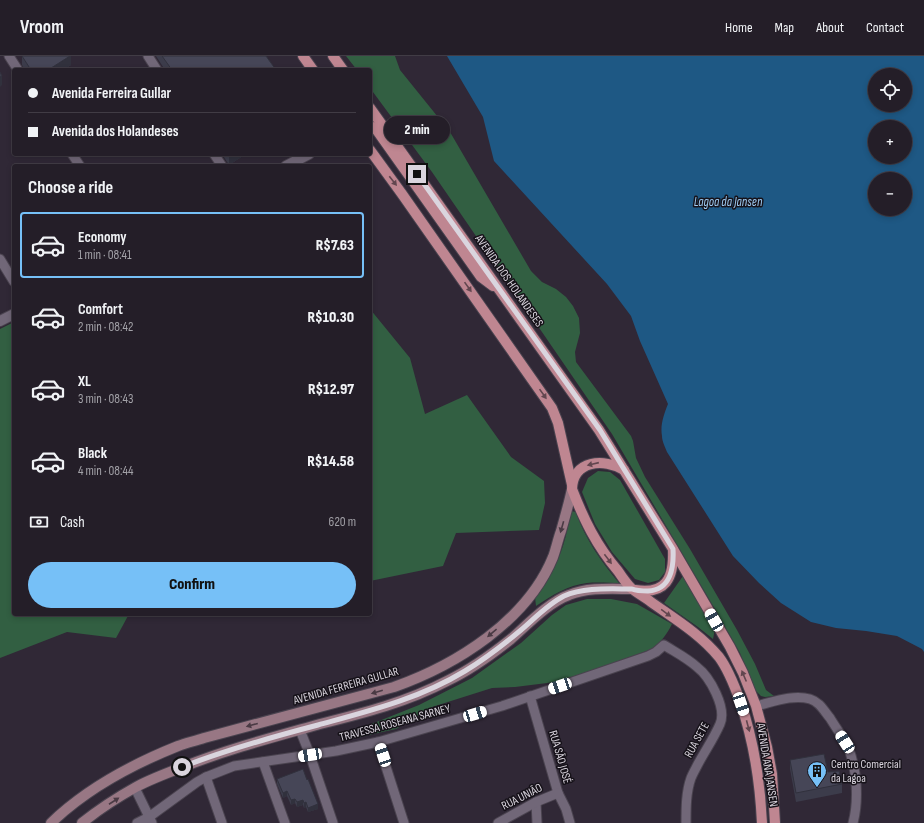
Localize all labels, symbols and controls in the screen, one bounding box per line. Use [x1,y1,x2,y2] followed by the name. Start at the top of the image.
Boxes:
[20,16,64,39] text: Vroom
[725,19,753,36] text: Home
[775,19,794,36] text: Map
[816,19,844,36] text: About
[866,19,904,36] text: Contact
[868,68,912,216] map controls
[868,68,912,112] button: locate
[52,84,171,103] text: Avenida Ferreira Gullar
[384,116,450,144] callout: 2 min
[868,120,912,164] button: +
[52,122,179,141] text: Avenida dos Holandeses
[404,122,430,138] text: 2 min
[408,165,426,183] route end
[868,172,912,216] button: −
[388,176,397,187] one-way arrow
[28,177,113,198] text: Choose a ride
[694,194,763,210] water label: Lagoa da Jansen
[30,227,66,263] icon: car
[78,228,127,247] text: Economy
[471,231,546,330] street label: AVENIDA DOS HOLANDESES
[316,236,354,255] text: R$7.63
[78,247,132,263] text: 1 min · 08:41
[464,282,472,292] one-way arrow
[30,299,66,335] icon: car
[78,300,123,319] text: Comfort
[308,308,354,327] text: R$10.30
[78,319,133,335] text: 2 min · 08:42
[30,371,66,407] icon: car
[78,372,91,391] text: XL
[308,380,354,399] text: R$12.97
[539,388,547,399] one-way arrow
[78,391,133,407] text: 3 min · 08:43
[30,443,66,479] icon: car
[78,444,107,463] text: Black
[307,452,354,471] text: R$14.58
[586,462,599,468] one-way arrow
[78,463,133,479] text: 4 min · 08:44
[28,511,50,533] icon: cash
[60,513,85,532] text: Cash
[329,514,356,530] text: 620 m
[559,521,565,533] one-way arrow
[604,554,612,564] one-way arrow
[28,562,356,608] button: Confirm
[703,607,725,633] car
[661,609,672,617] one-way arrow
[487,629,498,638] one-way arrow
[291,664,401,708] street label: AVENIDA FERREIRA GULLAR
[741,671,747,682] one-way arrow
[547,676,573,696] car
[371,689,383,695] one-way arrow
[731,691,751,717] car
[338,701,452,745] street label: TRAVESSA ROSEANA SARNEY
[462,705,488,723] car
[681,720,713,760] street label: RUA SETE
[745,720,751,732] one-way arrow
[753,721,781,808] street label: AVENIDA ANA JANSEN
[245,722,257,728] one-way arrow
[545,729,575,785] street label: RUA SÃO JOSÉ
[833,729,857,755] car
[374,742,392,768] car
[297,747,323,763] car
[831,757,901,786] place label: Centro Comercial da Lagoa
[173,758,191,776] route start
[806,760,828,788] building icon: Centro Comercial da Lagoa
[499,780,545,814] street label: RUA UNIÃO
[109,797,120,805] one-way arrow

